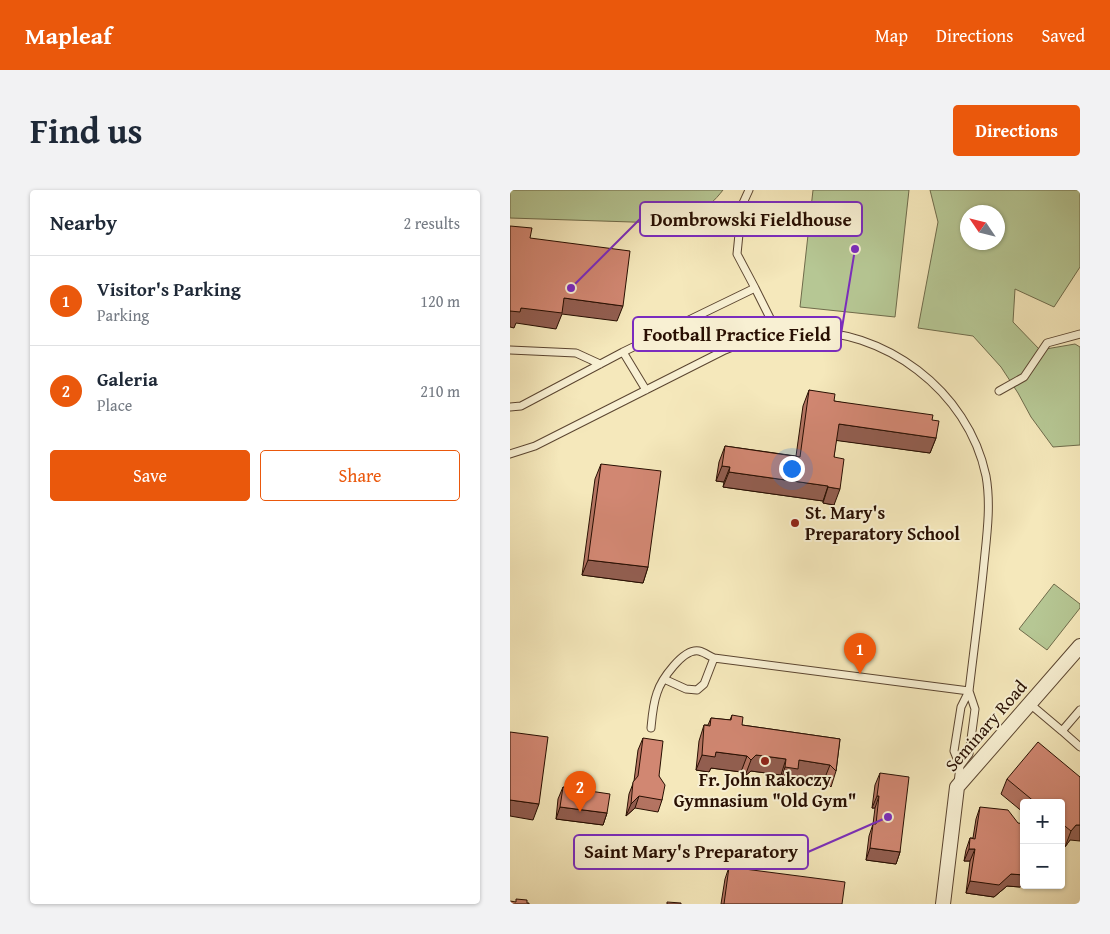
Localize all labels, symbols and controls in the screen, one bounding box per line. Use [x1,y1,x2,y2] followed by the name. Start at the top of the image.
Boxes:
[25,18,112,53] text: Mapleaf
[875,22,908,49] text: Map
[936,22,1013,49] text: Directions
[1041,22,1085,49] text: Saved
[30,105,143,156] text: Find us
[953,105,1080,156] button: Directions
[640,202,862,236] callout: Dombrowski Fieldhouse
[650,205,852,233] text: Dombrowski Fieldhouse
[960,205,1005,250] north arrow
[50,207,117,238] text: Nearby
[403,211,460,235] text: 2 results
[97,275,241,303] text: Visitor's Parking
[62,289,70,313] text: 1
[420,289,460,313] text: 120 m
[97,303,149,327] text: Parking
[633,317,841,351] callout: Football Practice Field
[643,320,831,348] text: Football Practice Field
[97,365,158,393] text: Galeria
[62,379,70,403] text: 2
[420,379,460,403] text: 210 m
[97,393,132,417] text: Place
[50,450,250,501] button: Save
[260,450,460,501] button: Share
[779,456,805,482] your location
[805,499,960,547] place label: St. Mary's Preparatory School
[789,517,801,529] marker: St. Mary's Preparatory School
[844,633,876,674] pin: 1
[938,674,1033,777] street label: Seminary Road
[759,755,771,767] marker: Fr. John Rakoczy Gymnasium "Old Gym"
[674,766,856,814] place label: Fr. John Rakoczy Gymnasium "Old Gym"
[564,771,596,812] pin: 2
[1020,799,1065,889] map controls
[1020,799,1065,844] button: +
[574,835,808,869] callout: Saint Mary's Preparatory
[584,837,798,865] text: Saint Mary's Preparatory
[1020,844,1065,889] button: −

